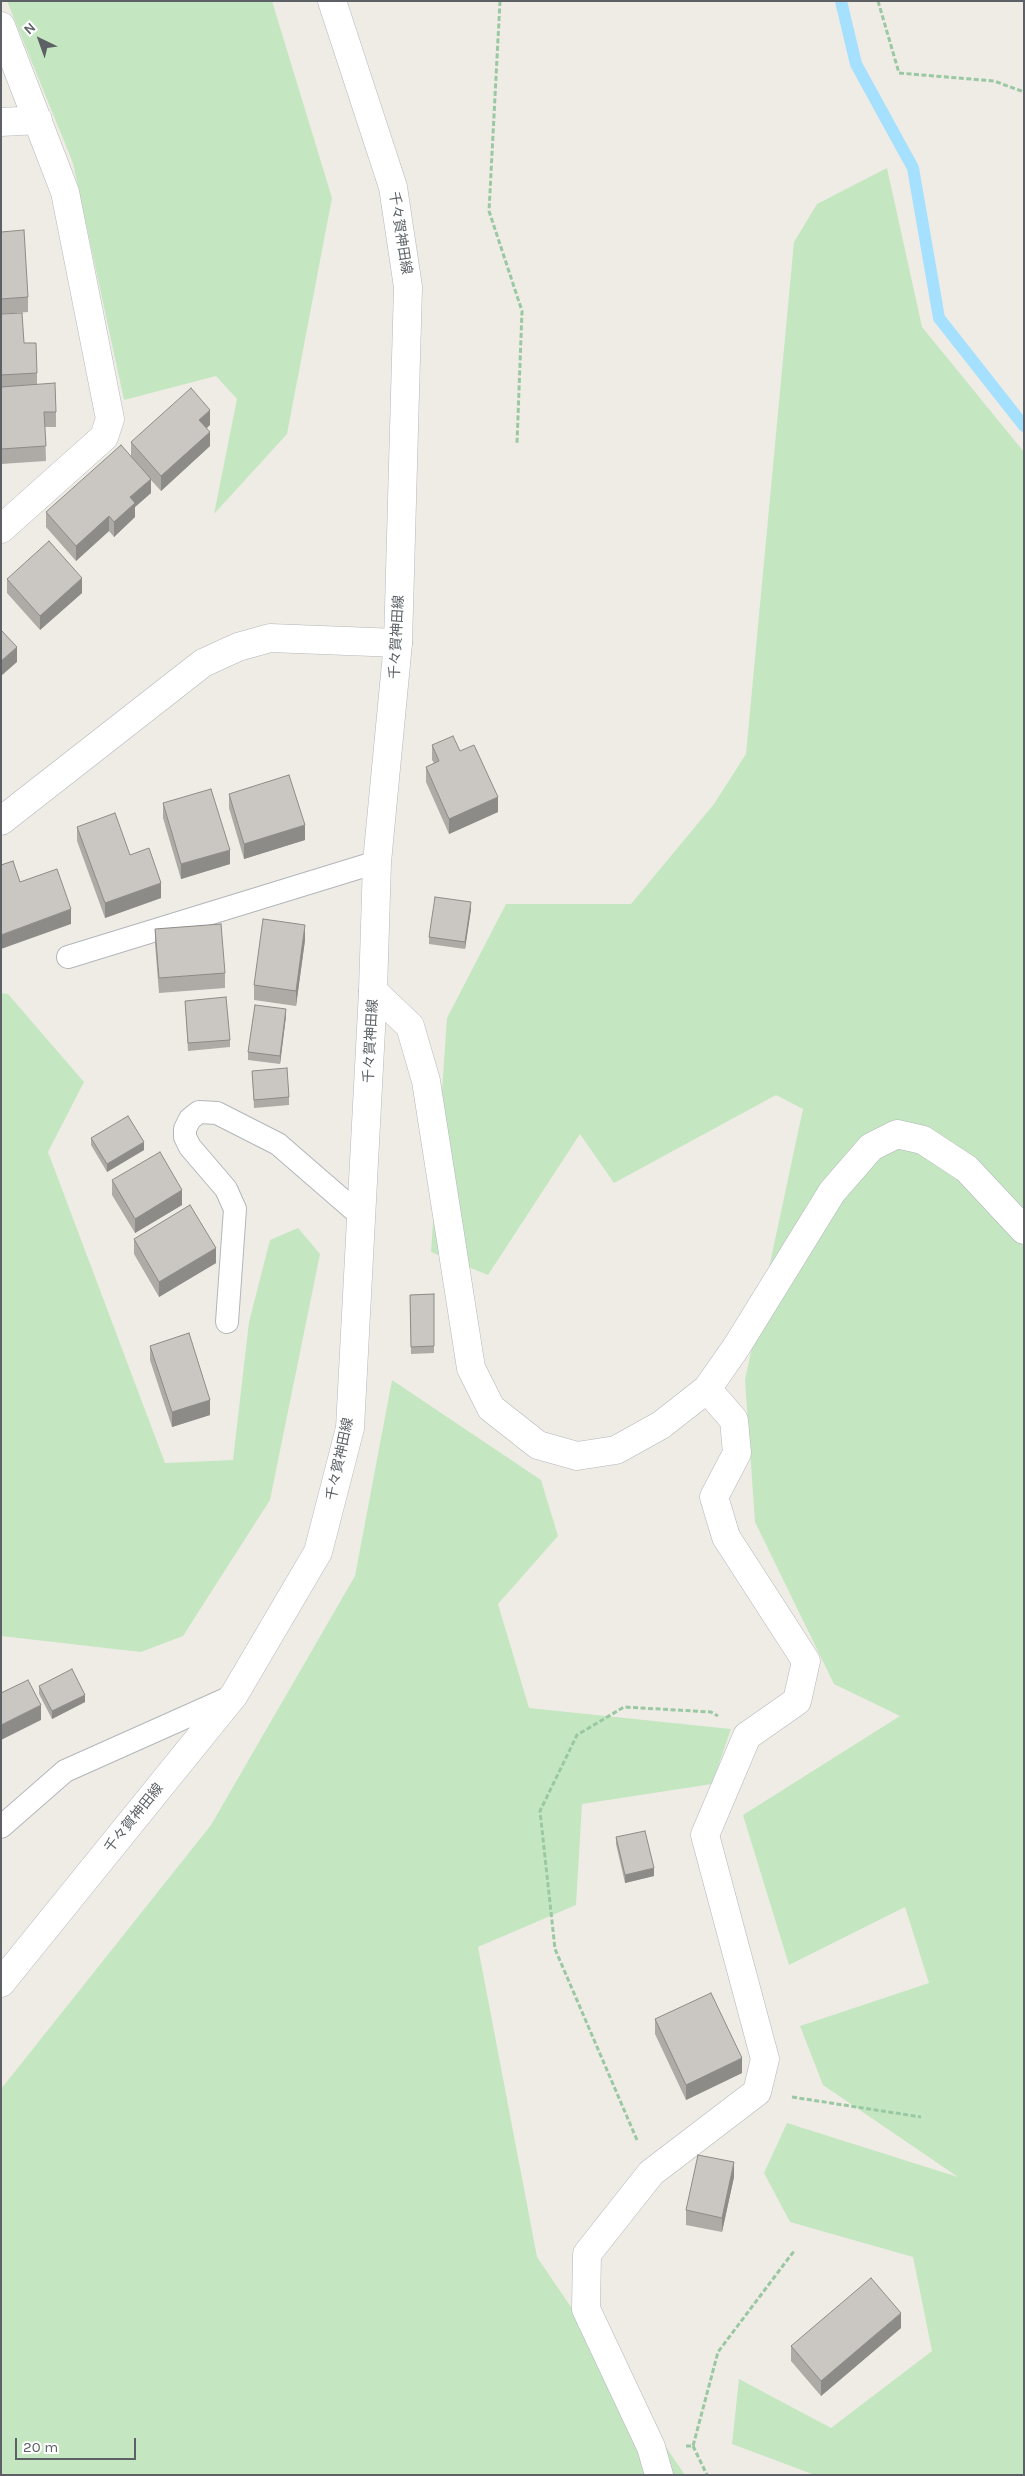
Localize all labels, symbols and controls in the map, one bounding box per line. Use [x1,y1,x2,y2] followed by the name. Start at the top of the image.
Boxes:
[15,15,65,65] north arrow
[20,19,39,38] text: N
[385,190,415,276] street label: 千々賀神田線
[386,595,408,679] street label: 千々賀神田線
[360,999,382,1083] street label: 千々賀神田線
[323,1416,357,1502] street label: 千々賀神田線
[101,1780,167,1856] street label: 千々賀神田線
[18,2428,139,2460] scale bar
[23,2438,58,2456] text: 20 m

